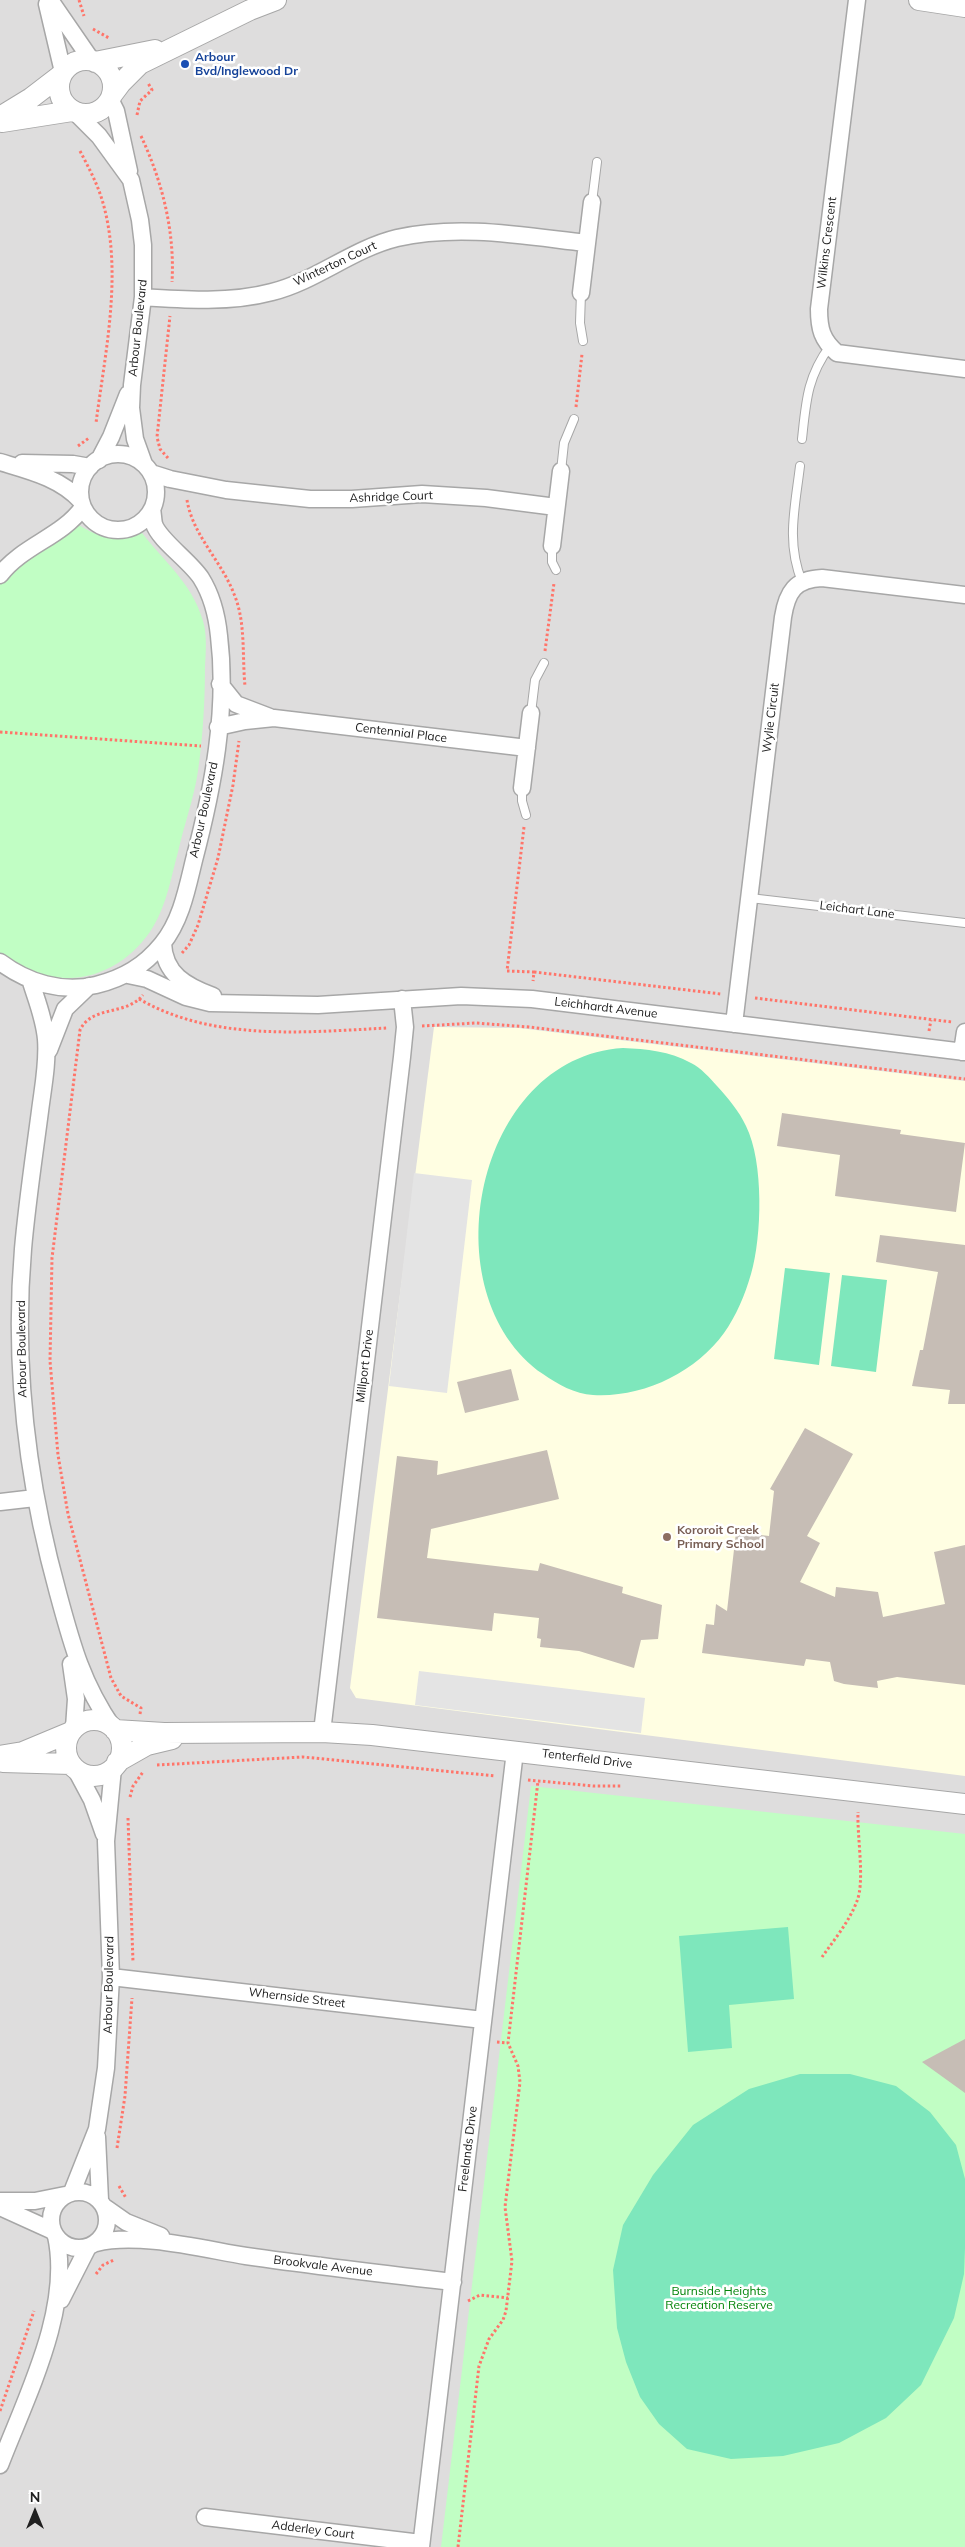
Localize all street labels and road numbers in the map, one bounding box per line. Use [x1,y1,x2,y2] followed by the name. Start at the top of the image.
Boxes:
[814,196,840,290] street label: Wilkins Crescent
[291,238,379,290] street label: Winterton Court
[126,279,150,377] street label: Arbour Boulevard
[349,488,433,506] street label: Ashridge Court
[760,682,782,754] street label: Wylie Circuit
[354,720,448,746] street label: Centennial Place
[187,761,221,859] street label: Arbour Boulevard
[819,898,895,922] street label: Leichart Lane
[554,995,658,1021] street label: Leichhardt Avenue
[14,1300,30,1398] street label: Arbour Boulevard
[353,1328,377,1404] street label: Millport Drive
[541,1746,633,1772] street label: Tenterfield Drive
[101,1936,117,2034] street label: Arbour Boulevard
[248,1985,346,2011] street label: Whernside Street
[456,2105,480,2193] street label: Freelands Drive
[273,2253,373,2279] street label: Brookvale Avenue
[271,2518,355,2542] street label: Adderley Court

